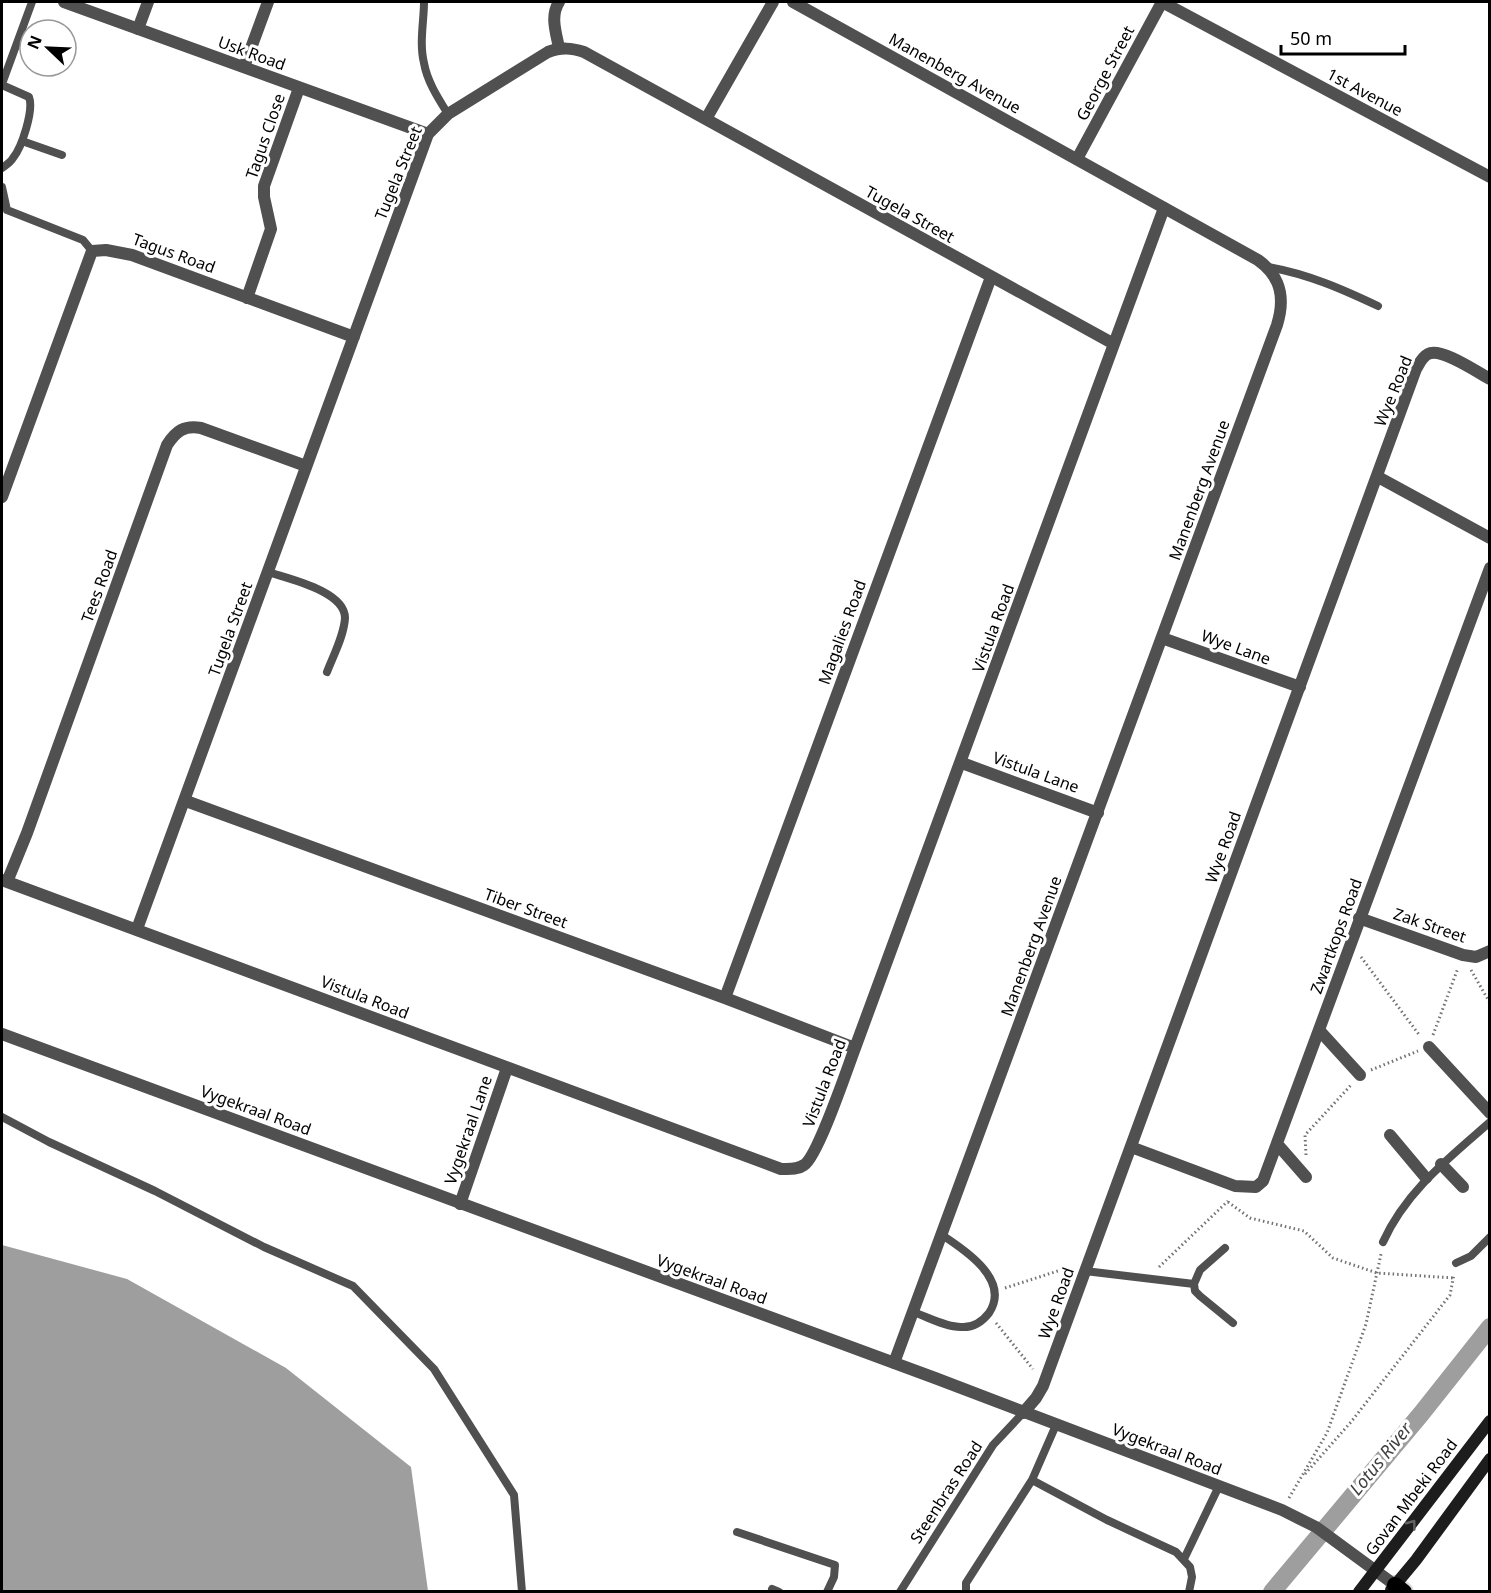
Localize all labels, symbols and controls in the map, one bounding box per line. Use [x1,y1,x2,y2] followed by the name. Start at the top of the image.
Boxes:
[18,18,78,78] north arrow
[1281,18,1406,56] scale bar
[1071,22,1139,124] street label: George Street
[1290,26,1332,50] text: 50 m
[885,28,1025,118] street label: Manenberg Avenue
[215,31,289,75] street label: Usk Road
[22,32,47,52] text: N
[1323,63,1407,121] street label: 1st Avenue
[240,90,290,182] street label: Tagus Close
[369,123,427,223] street label: Tugela Street
[861,180,959,248] street label: Tugela Street
[130,228,218,278] street label: Tagus Road
[1369,352,1417,430] street label: Wye Road
[1163,417,1235,563] street label: Manenberg Avenue
[76,546,122,626] street label: Tees Road
[813,577,871,687] street label: Magalies Road
[203,579,257,679] street label: Tugela Street
[967,581,1019,675] street label: Vistula Road
[1198,624,1274,670] street label: Wye Lane
[990,746,1082,798] street label: Vistula Lane
[1200,808,1246,886] street label: Wye Road
[995,873,1067,1019] street label: Manenberg Avenue
[1305,875,1367,997] street label: Zwartkops Road
[481,883,571,933] street label: Tiber Street
[1391,902,1469,948] street label: Zak Street
[318,970,412,1024] street label: Vistula Road
[797,1036,851,1130] street label: Vistula Road
[439,1073,497,1187] street label: Vygekraal Lane
[198,1080,314,1140] street label: Vygekraal Road
[654,1249,770,1309] street label: Vygekraal Road
[1033,1264,1079,1342] street label: Wye Road
[1343,1416,1417,1500] water label: Lotus River
[1109,1418,1225,1480] street label: Vygekraal Road
[1360,1434,1462,1560] street label: Govan Mbeki Road
[905,1437,987,1547] street label: Steenbras Road
[1405,1520,1416,1531] one-way arrow

